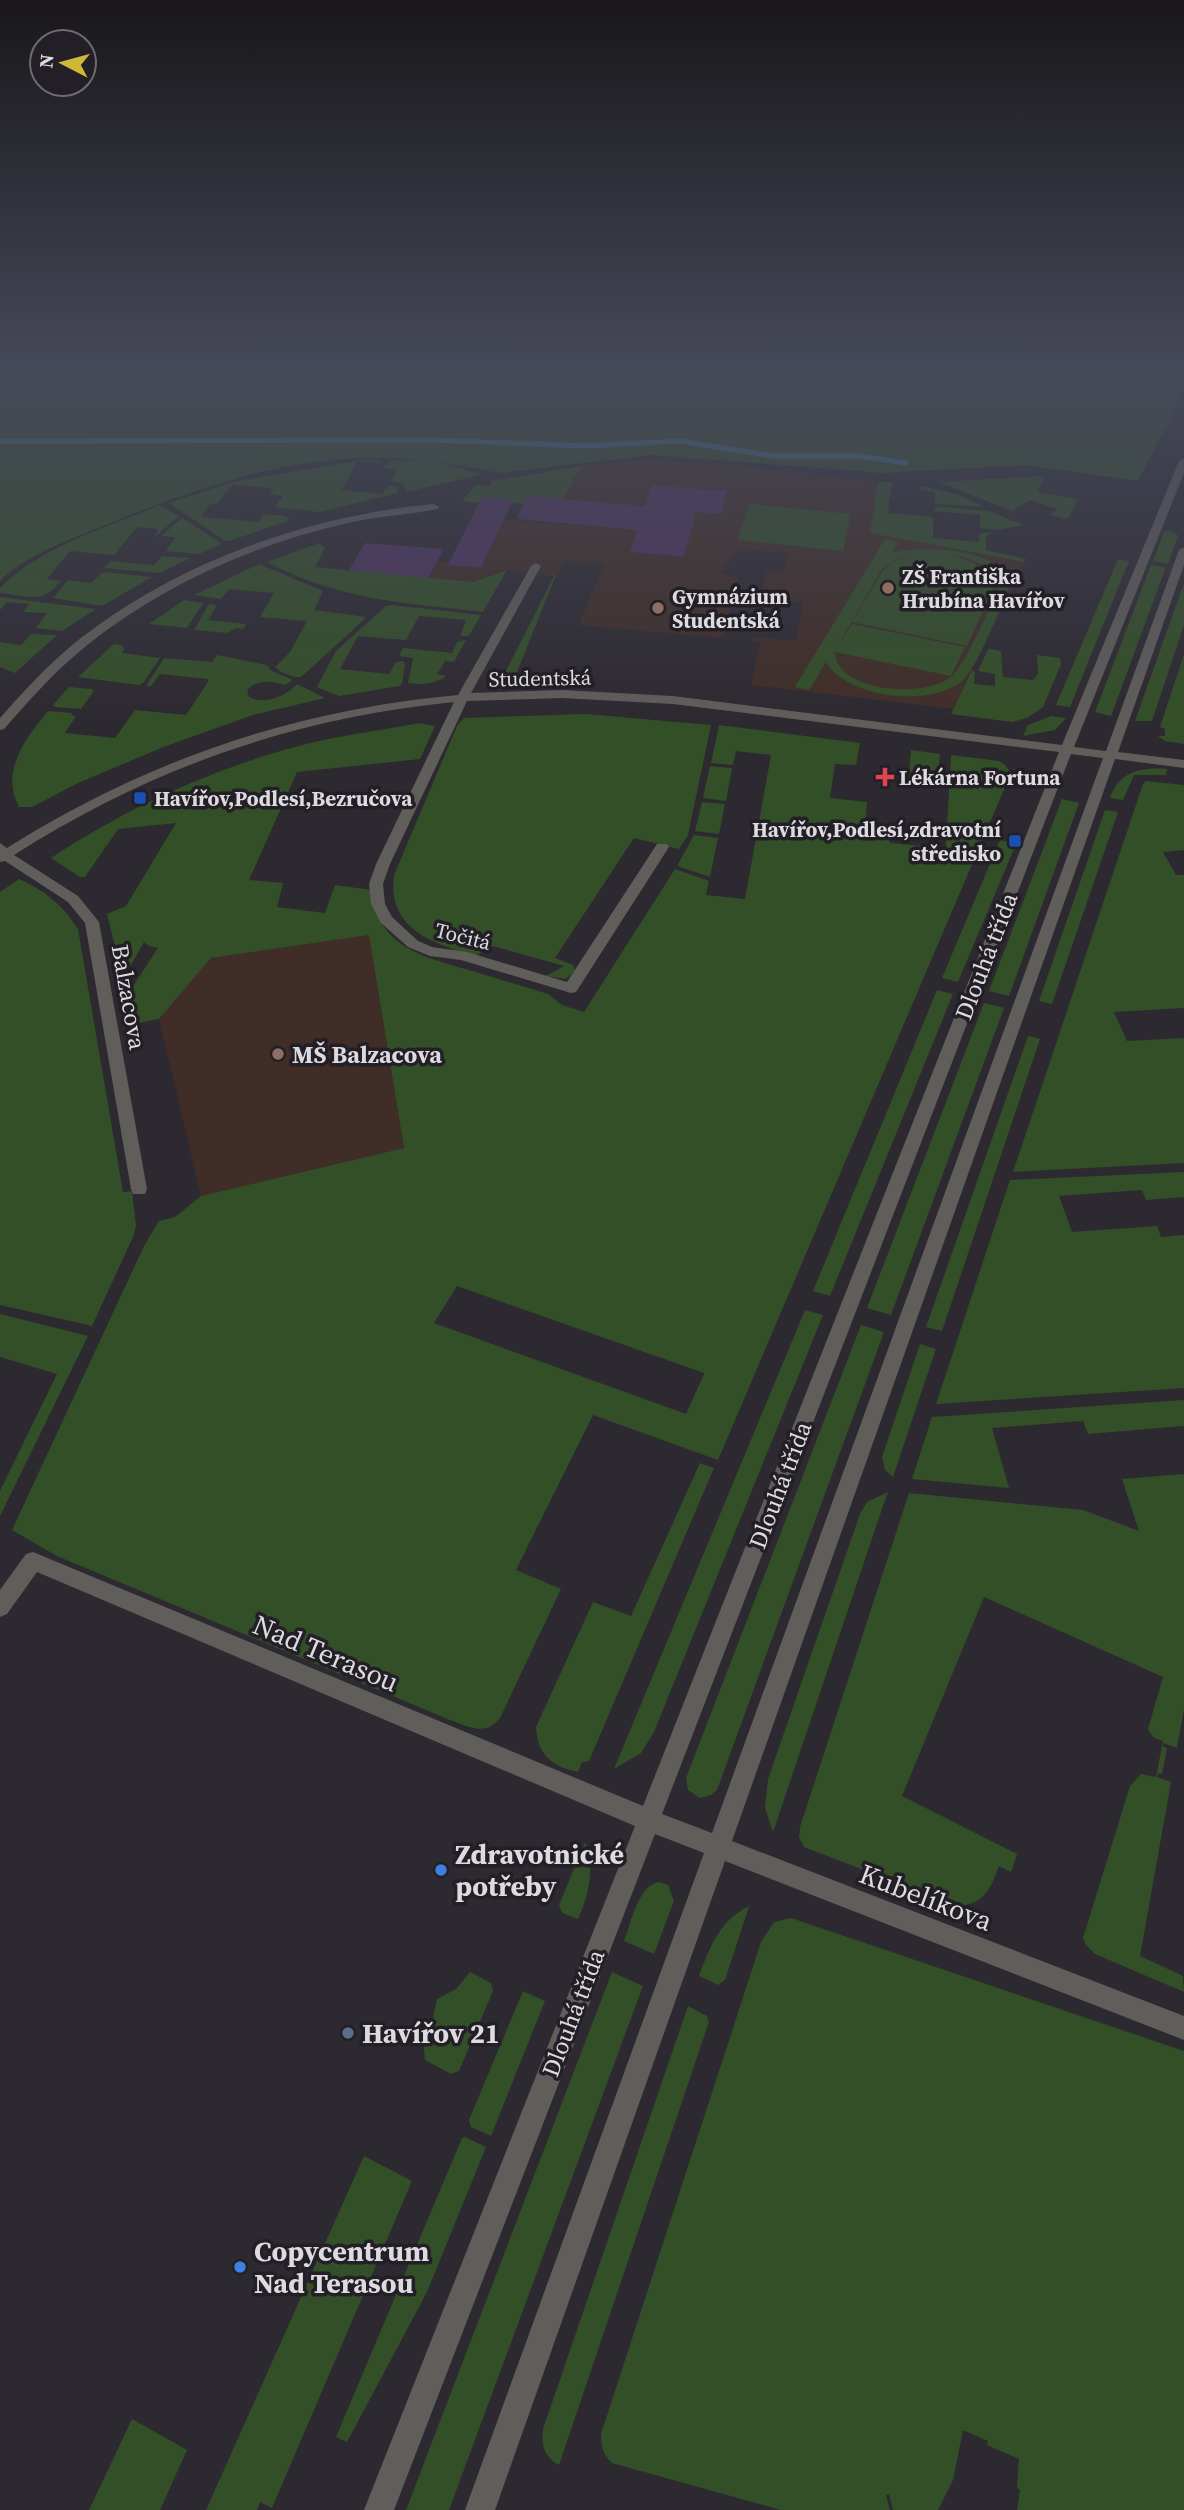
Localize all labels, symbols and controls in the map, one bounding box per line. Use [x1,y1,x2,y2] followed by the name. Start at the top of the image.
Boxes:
[28,28,98,98] north arrow
[32,53,60,69] text: N
[902,562,1065,615] place label: ZŠ Františka Hrubína Havířov
[880,580,896,596] marker: ZŠ Františka Hrubína Havířov
[672,582,788,635] place label: Gymnázium Studentská
[650,600,666,616] marker: Gymnázium Studentská
[488,663,592,693] street label: Studentská
[899,763,1061,792] place label: Lékárna Fortuna
[877,769,893,785] marker: Lékárna Fortuna
[154,784,413,813] place label: Havířov,Podlesí,Bezručova
[132,790,148,806] marker: Havířov,Podlesí,Bezručova
[752,815,1001,868] place label: Havířov,Podlesí,zdravotní středisko
[1007,833,1023,849] marker: Havířov,Podlesí,zdravotní středisko
[947,887,1026,1024] street label: Dlouhá třída
[432,915,494,957] street label: Točitá
[104,942,155,1053] street label: Balzacova
[292,1038,442,1071] place label: MŠ Balzacova
[270,1046,286,1062] marker: MŠ Balzacova
[741,1416,820,1553] street label: Dlouhá třída
[247,1605,405,1701] street label: Nad Terasou
[455,1835,624,1905] place label: Zdravotnické potřeby
[854,1854,999,1940] street label: Kubelíkova
[433,1862,449,1878] marker: Zdravotnické potřeby
[534,1944,613,2081] street label: Dlouhá třída
[362,2014,500,2052] place label: Havířov 21
[340,2025,356,2041] marker: Havířov 21
[254,2232,429,2302] place label: Copycentrum Nad Terasou
[232,2259,248,2275] marker: Copycentrum Nad Terasou

